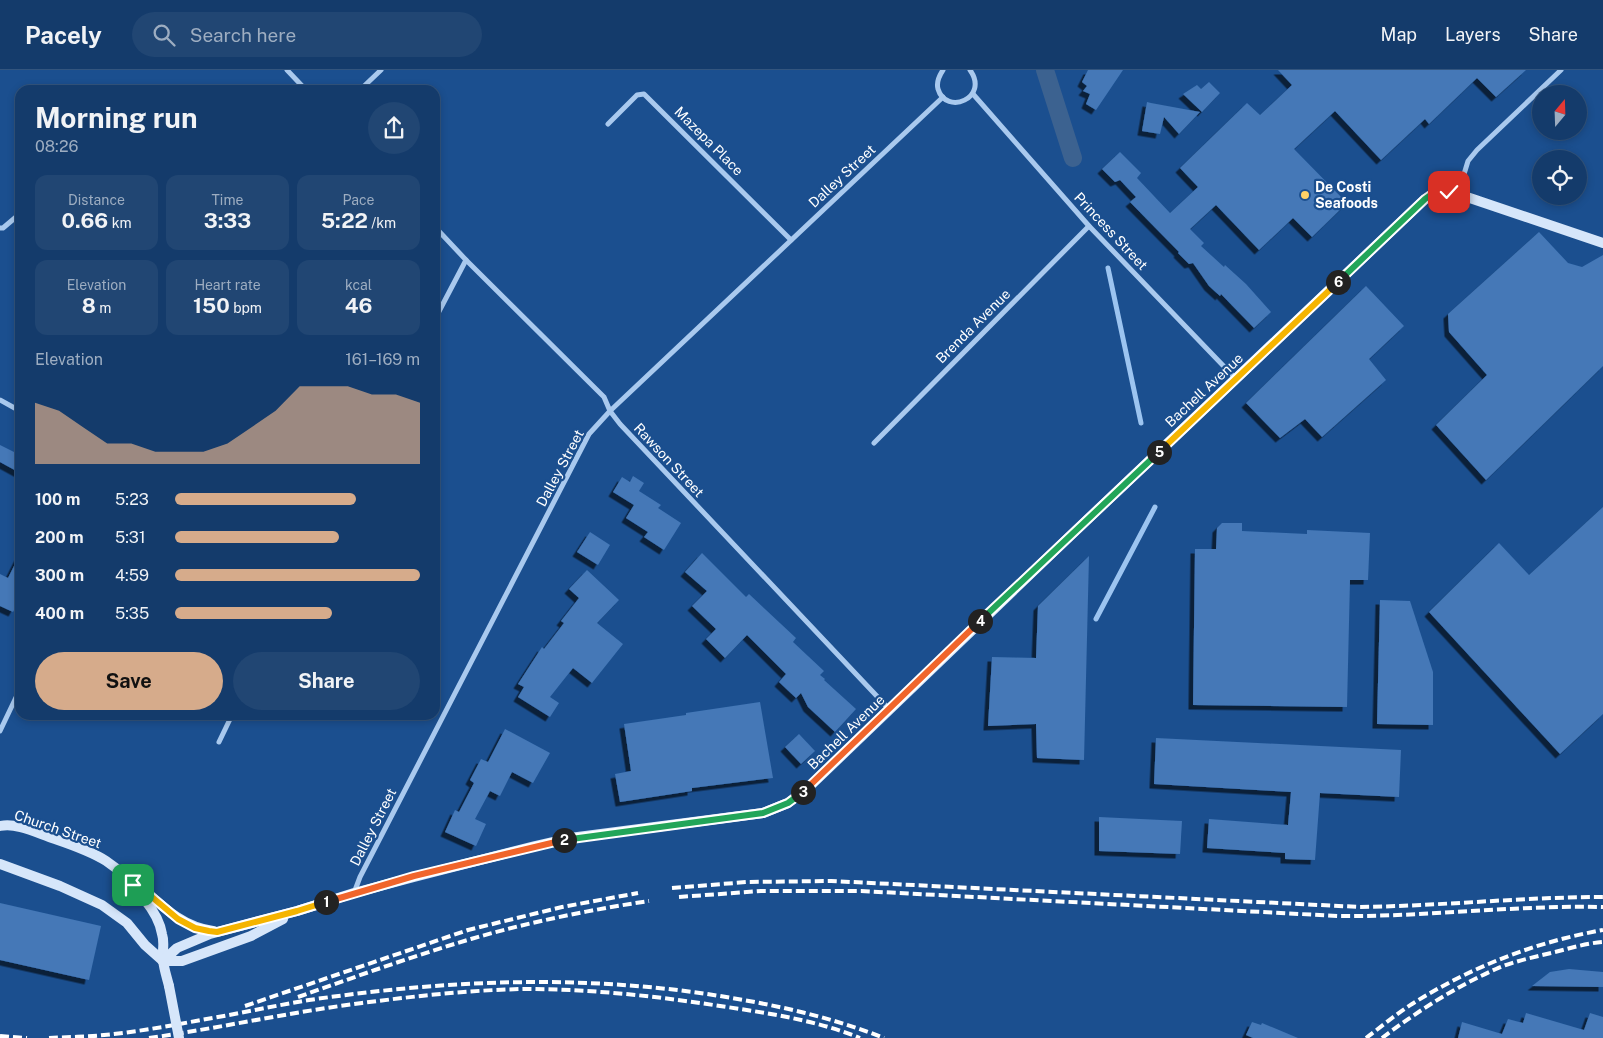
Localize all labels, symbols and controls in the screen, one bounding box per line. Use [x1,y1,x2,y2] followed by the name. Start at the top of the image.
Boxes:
[132,12,482,57] search box
[25,21,102,49] text: Pacely
[150,21,178,49] icon: search
[190,24,296,46] text: Search here
[1381,24,1417,45] text: Map
[1445,24,1501,45] text: Layers
[1529,24,1578,45] text: Share
[1532,85,1588,140] north arrow
[1532,85,1587,205] map controls
[35,101,198,134] text: Morning run
[368,102,420,154] button: share
[671,103,747,179] street label: Mazepa Place
[35,137,78,156] text: 08:26
[805,141,879,211] street label: Dalley Street
[1532,150,1587,205] button: locate
[1428,171,1470,213] pin
[1435,178,1463,206] icon: check
[1315,179,1378,211] place label: De Costi Seafoods
[1071,189,1151,273] street label: Princess Street
[1299,189,1311,201] marker: De Costi Seafoods
[68,192,125,208] text: Distance
[212,192,243,208] text: Time
[342,192,375,208] text: Pace
[61,208,108,233] text: 0.66
[204,208,251,233] text: 3:33
[321,208,368,233] text: 5:22
[108,215,132,231] text: km
[368,215,396,231] text: /km
[1326,270,1350,294] pin: 6
[1334,274,1343,290] text: 6
[67,277,126,293] text: Elevation
[194,277,261,293] text: Heart rate
[345,277,372,293] text: kcal
[933,286,1013,366] street label: Brenda Avenue
[82,293,96,318] text: 8
[193,293,230,318] text: 150
[345,293,372,318] text: 46
[96,300,111,316] text: m
[230,300,262,316] text: bpm
[35,350,103,369] text: Elevation
[345,350,420,369] text: 161–169 m
[1162,350,1246,430] street label: Bachell Avenue
[631,420,707,500] street label: Rawson Street
[533,427,587,509] street label: Dalley Street
[1146,440,1172,464] pin: 5
[1155,444,1164,460] text: 5
[35,490,80,509] text: 100 m
[115,490,149,509] text: 5:23
[35,528,84,547] text: 200 m
[115,528,145,547] text: 5:31
[35,566,84,585] text: 300 m
[115,566,149,585] text: 4:59
[35,604,84,623] text: 400 m
[115,604,149,623] text: 5:35
[968,608,992,634] pin: 4
[976,613,985,629] text: 4
[35,652,223,710] button: Save
[233,652,420,710] button: Share
[804,691,888,773] street label: Bachell Avenue
[790,780,816,804] pin: 3
[799,784,808,800] text: 3
[347,786,399,868] street label: Dalley Street
[12,807,104,851] street label: Church Street
[552,828,576,852] pin: 2
[560,832,569,848] text: 2
[112,864,154,906] pin
[119,871,147,899] icon: arrive
[314,890,338,914] pin: 1
[324,894,330,910] text: 1

